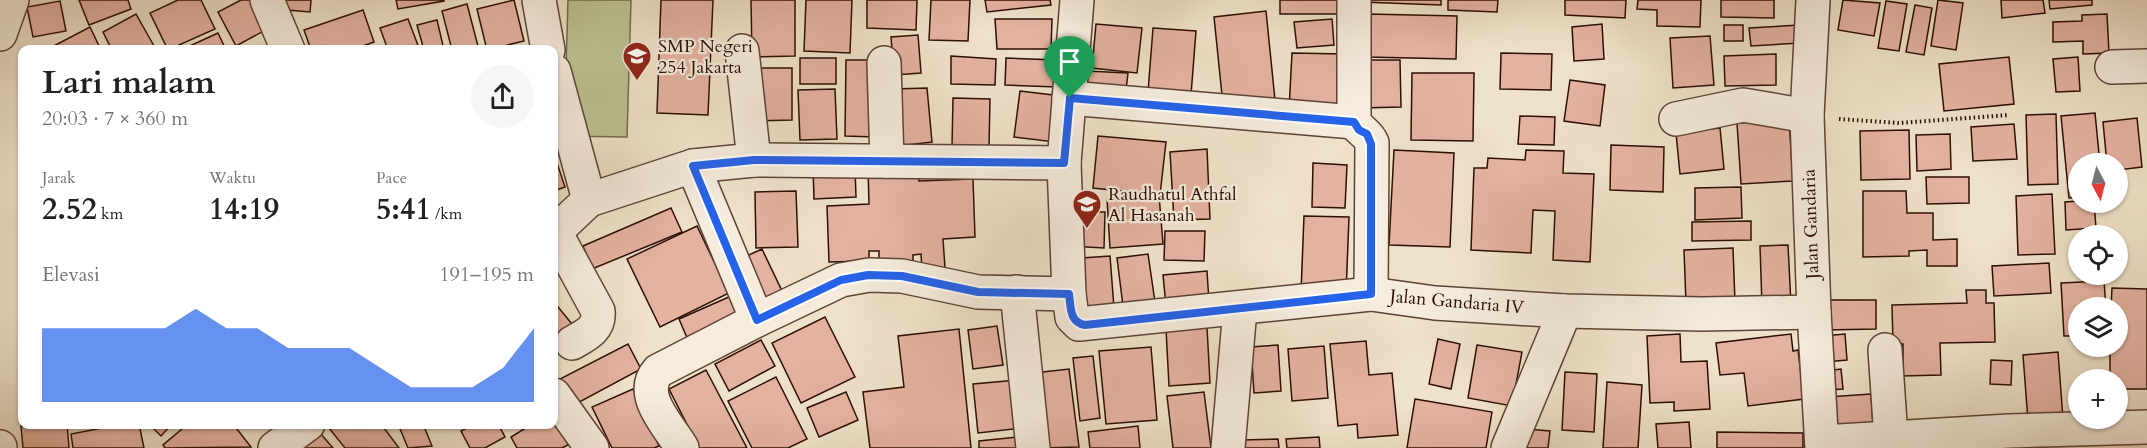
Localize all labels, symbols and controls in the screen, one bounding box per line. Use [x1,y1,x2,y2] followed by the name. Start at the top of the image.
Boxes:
[658,34,753,80] place label: SMP Negeri 254 Jakarta
[1044,36,1095,98] pin
[621,40,653,82] school or university icon: SMP Negeri 254 Jakarta
[1053,45,1086,78] icon: arrive
[42,60,215,105] text: Lari malam
[471,65,534,128] button: share
[42,105,188,132] text: 20:03 · 7 × 360 m
[2068,153,2128,213] north arrow
[2068,153,2128,429] map controls
[42,167,76,189] text: Jarak
[209,167,256,189] text: Waktu
[376,167,407,189] text: Pace
[1797,168,1826,283] street label: Jalan Gandaria
[1108,182,1237,228] place label: Raudhatul Athfal Al Hasanah
[1071,188,1103,230] school or university icon: Raudhatul Athfal Al Hasanah
[42,189,97,230] text: 2.52
[209,189,279,230] text: 14:19
[376,189,431,230] text: 5:41
[97,203,123,225] text: km
[431,203,462,225] text: /km
[2068,225,2128,285] button: locate
[42,261,100,288] text: Elevasi
[439,261,534,288] text: 191–195 m
[1386,283,1526,320] street label: Jalan Gandaria IV
[2068,297,2128,357] button: layers
[2068,369,2128,429] button: +

